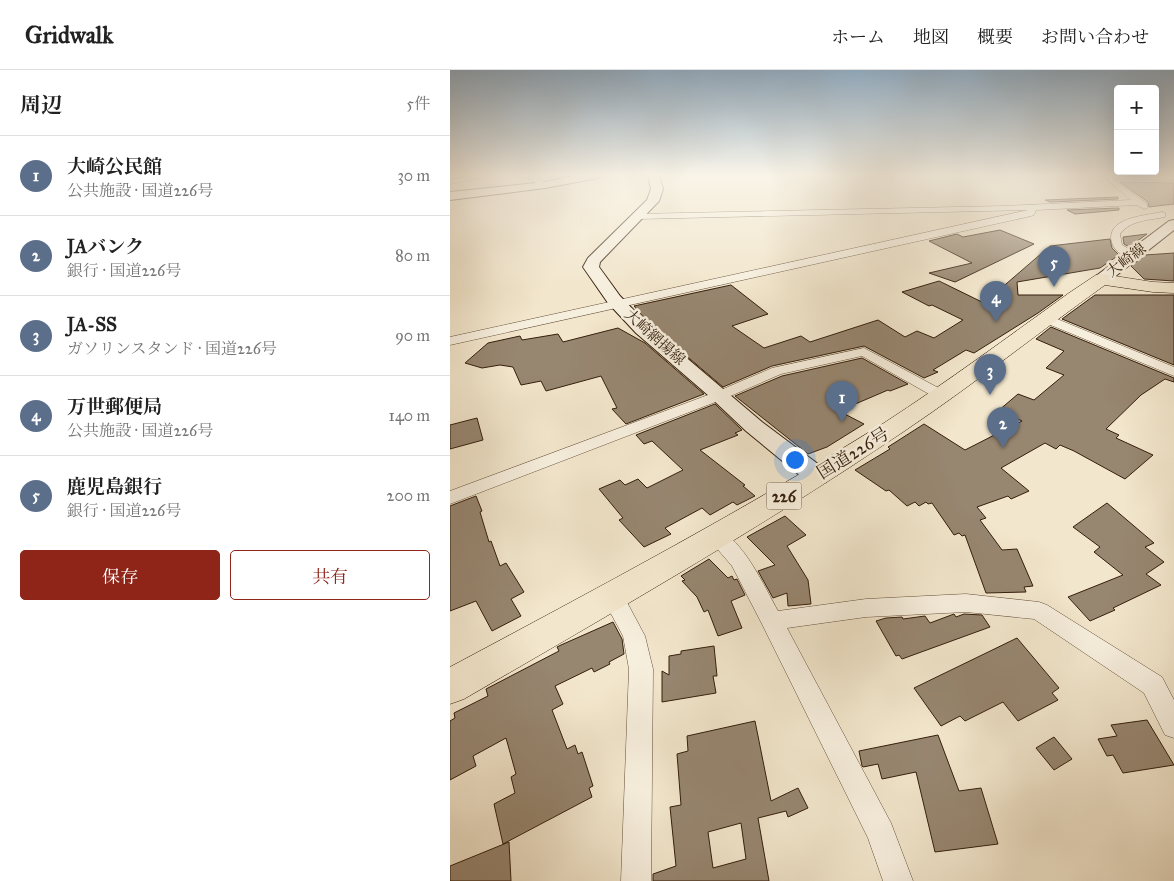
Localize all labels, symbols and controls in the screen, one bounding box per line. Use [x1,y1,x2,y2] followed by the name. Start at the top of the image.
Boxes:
[25,20,113,50] text: Gridwalk
[831,26,885,48] text: ホーム
[913,26,949,48] text: 地図
[977,26,1013,48] text: 概要
[1041,26,1149,48] text: お問い合わせ
[1114,85,1159,175] map controls
[1114,85,1159,130] button: +
[20,92,62,118] text: 周辺
[407,94,430,113] text: 5件
[1114,130,1159,175] button: −
[67,155,162,178] text: 大崎公民館
[33,166,39,185] text: 1
[397,166,430,185] text: 30 m
[67,181,213,200] text: 公共施設 · 国道226号
[67,235,144,258] text: JAバンク
[1103,239,1149,281] street label: 大崎線
[32,246,40,265] text: 2
[395,246,430,265] text: 80 m
[1038,246,1070,287] pin: 5
[67,261,181,280] text: 銀行 · 国道226号
[980,281,1012,322] pin: 4
[621,305,689,369] street label: 大崎網揚線
[67,313,117,336] text: JA-SS
[33,326,39,345] text: 3
[395,326,430,345] text: 90 m
[67,339,277,358] text: ガソリンスタンド · 国道226号
[974,354,1006,395] pin: 3
[826,381,858,422] pin: 1
[67,395,162,418] text: 万世郵便局
[32,406,40,425] text: 4
[389,406,430,425] text: 140 m
[987,407,1019,448] pin: 2
[67,421,213,440] text: 公共施設 · 国道226号
[813,422,893,484] street label: 国道226号
[782,447,808,473] your location
[67,475,162,498] text: 鹿児島銀行
[766,482,802,510] road number: 226
[32,486,40,505] text: 5
[387,486,430,505] text: 200 m
[67,501,181,520] text: 銀行 · 国道226号
[20,550,220,600] button: 保存
[230,550,430,600] button: 共有

